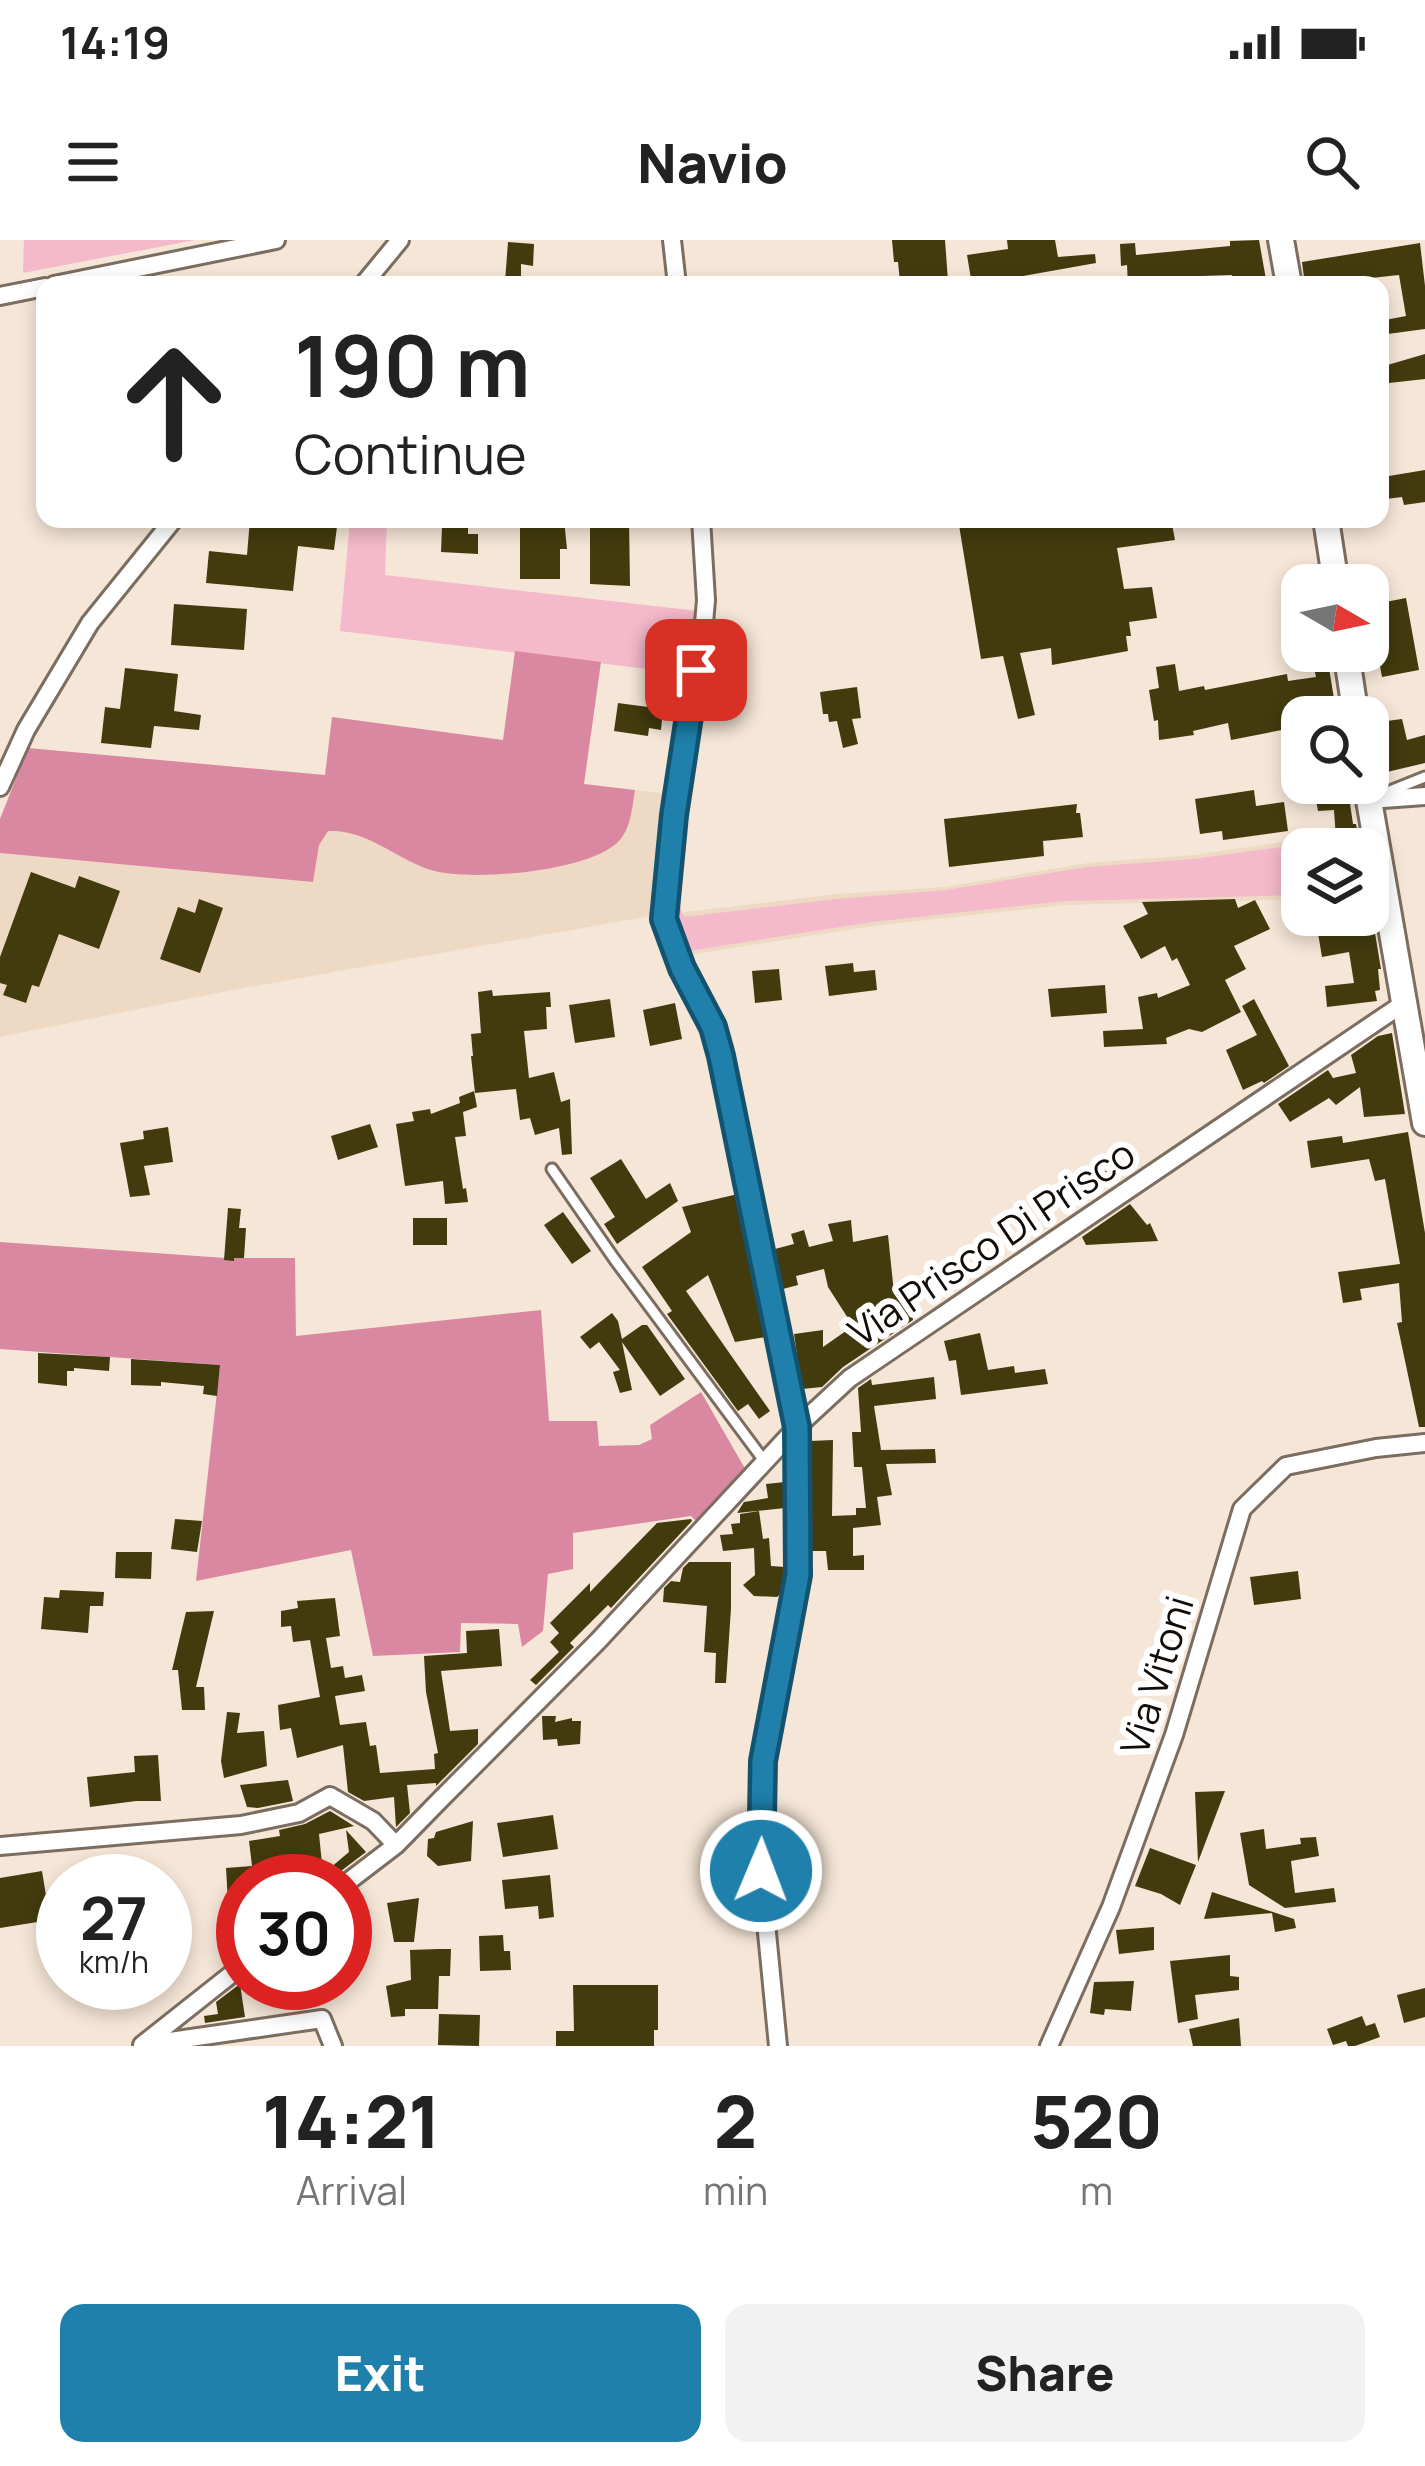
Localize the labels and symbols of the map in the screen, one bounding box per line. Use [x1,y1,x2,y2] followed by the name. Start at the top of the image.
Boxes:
[1281,564,1389,672] north arrow
[645,619,747,721] pin
[837,1126,1145,1358] street label: Via Prisco Di Prisco
[1106,1589,1206,1761] street label: Via Vitoni
[698,1808,824,1934] position arrow
[216,1854,372,2010] speed limit sign: 30

